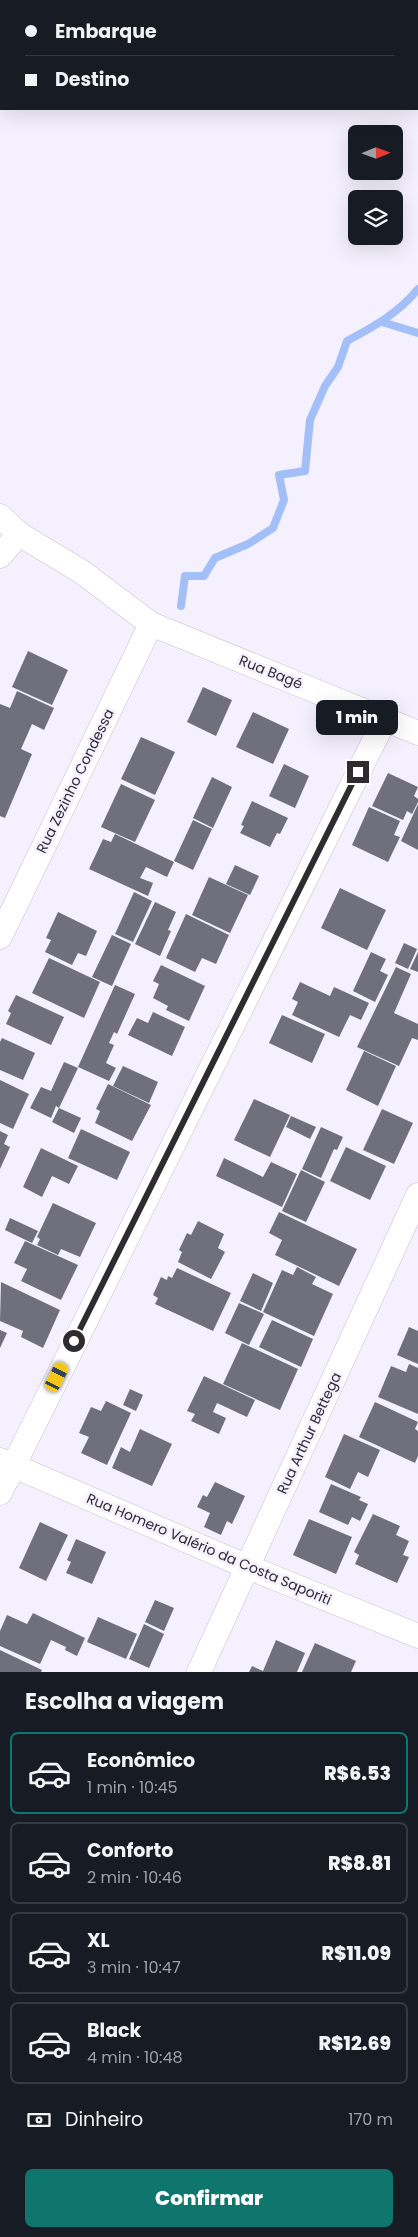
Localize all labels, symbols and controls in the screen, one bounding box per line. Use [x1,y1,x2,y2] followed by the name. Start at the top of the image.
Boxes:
[55,18,157,45] text: Embarque
[55,66,129,93] text: Destino
[348,125,402,180] north arrow
[348,125,403,245] map controls
[348,190,403,245] button: layers
[236,650,306,694] street label: Rua Bagé
[317,700,399,734] callout: 1 min
[31,705,119,857] street label: Rua Zezinho Condessa
[336,706,378,729] text: 1 min
[347,761,369,783] route end
[63,1330,85,1352] route start
[43,1360,70,1394] car
[272,1369,346,1497] street label: Rua Arthur Bettega
[84,1488,334,1610] street label: Rua Homero Valério da Costa Saporiti
[25,1686,224,1717] text: Escolha a viagem
[87,1747,195,1774] text: Econômico
[27,1751,72,1796] icon: car
[324,1760,391,1787] text: R$6.53
[87,1776,178,1799] text: 1 min · 10:45
[87,1837,173,1864] text: Conforto
[27,1841,72,1886] icon: car
[328,1850,391,1877] text: R$8.81
[87,1866,182,1889] text: 2 min · 10:46
[87,1927,110,1954] text: XL
[27,1931,72,1976] icon: car
[321,1940,391,1967] text: R$11.09
[87,1956,181,1979] text: 3 min · 10:47
[87,2017,141,2044] text: Black
[27,2021,72,2066] icon: car
[318,2030,391,2057] text: R$12.69
[87,2046,183,2069] text: 4 min · 10:48
[25,2106,53,2134] icon: cash
[65,2106,143,2133] text: Dinheiro
[348,2108,393,2131] text: 170 m
[25,2169,393,2227] button: Confirmar

